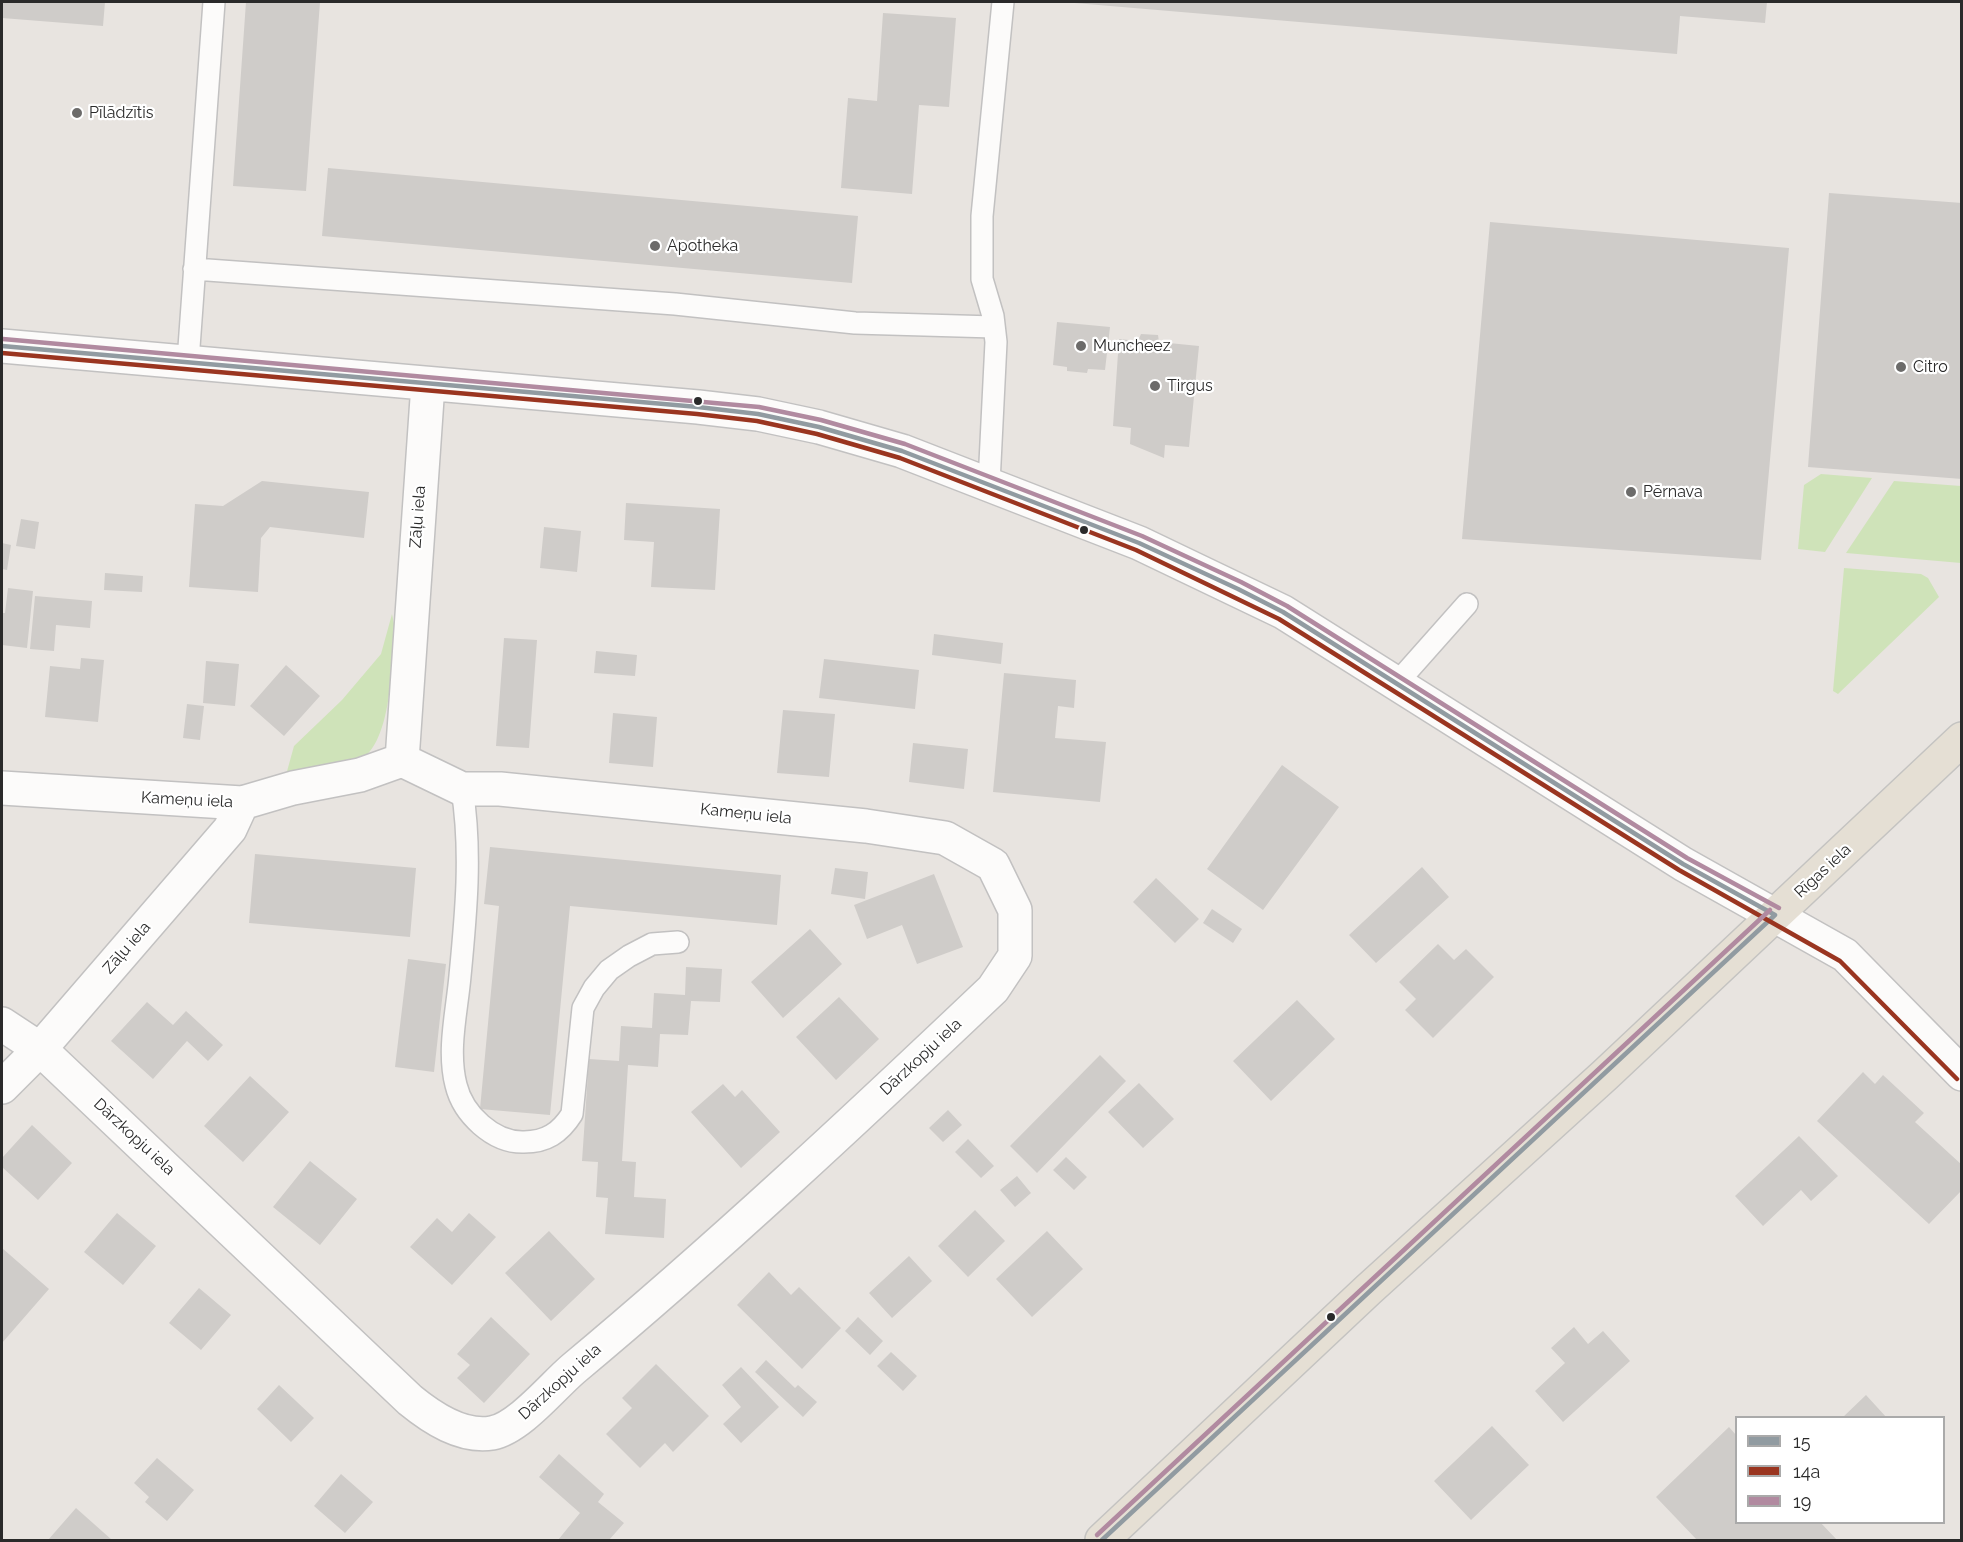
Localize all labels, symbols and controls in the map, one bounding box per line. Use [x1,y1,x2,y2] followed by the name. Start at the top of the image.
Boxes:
[89,103,153,123] place label: Pīlādzītis
[70,106,84,120] marker: Pīlādzītis
[667,236,738,256] place label: Apotheka
[648,239,662,253] marker: Apotheka
[1093,336,1171,356] place label: Muncheez
[1074,339,1088,353] marker: Muncheez
[1913,357,1948,377] place label: Citro
[1894,360,1908,374] marker: Citro
[1167,376,1213,396] place label: Tirgus
[1148,379,1162,393] marker: Tirgus
[692,395,704,407] unlabelled marker
[1643,482,1703,502] place label: Pērnava
[406,485,430,549] street label: Zāļu iela
[1624,485,1638,499] marker: Pērnava
[1078,524,1090,536] unlabelled marker
[141,788,233,812] street label: Kameņu iela
[699,800,793,828] street label: Kameņu iela
[1791,840,1855,902] street label: Rīgas iela
[99,918,155,978] street label: Zāļu iela
[876,1014,966,1100] street label: Dārzkopju iela
[89,1094,179,1180] street label: Dārzkopju iela
[1325,1311,1337,1323] unlabelled marker
[515,1340,605,1424] street label: Dārzkopju iela
[1735,1416,1945,1524] legend
[1793,1431,1811,1452] text: 15
[1793,1461,1820,1482] text: 14a
[1793,1491,1811,1512] text: 19

